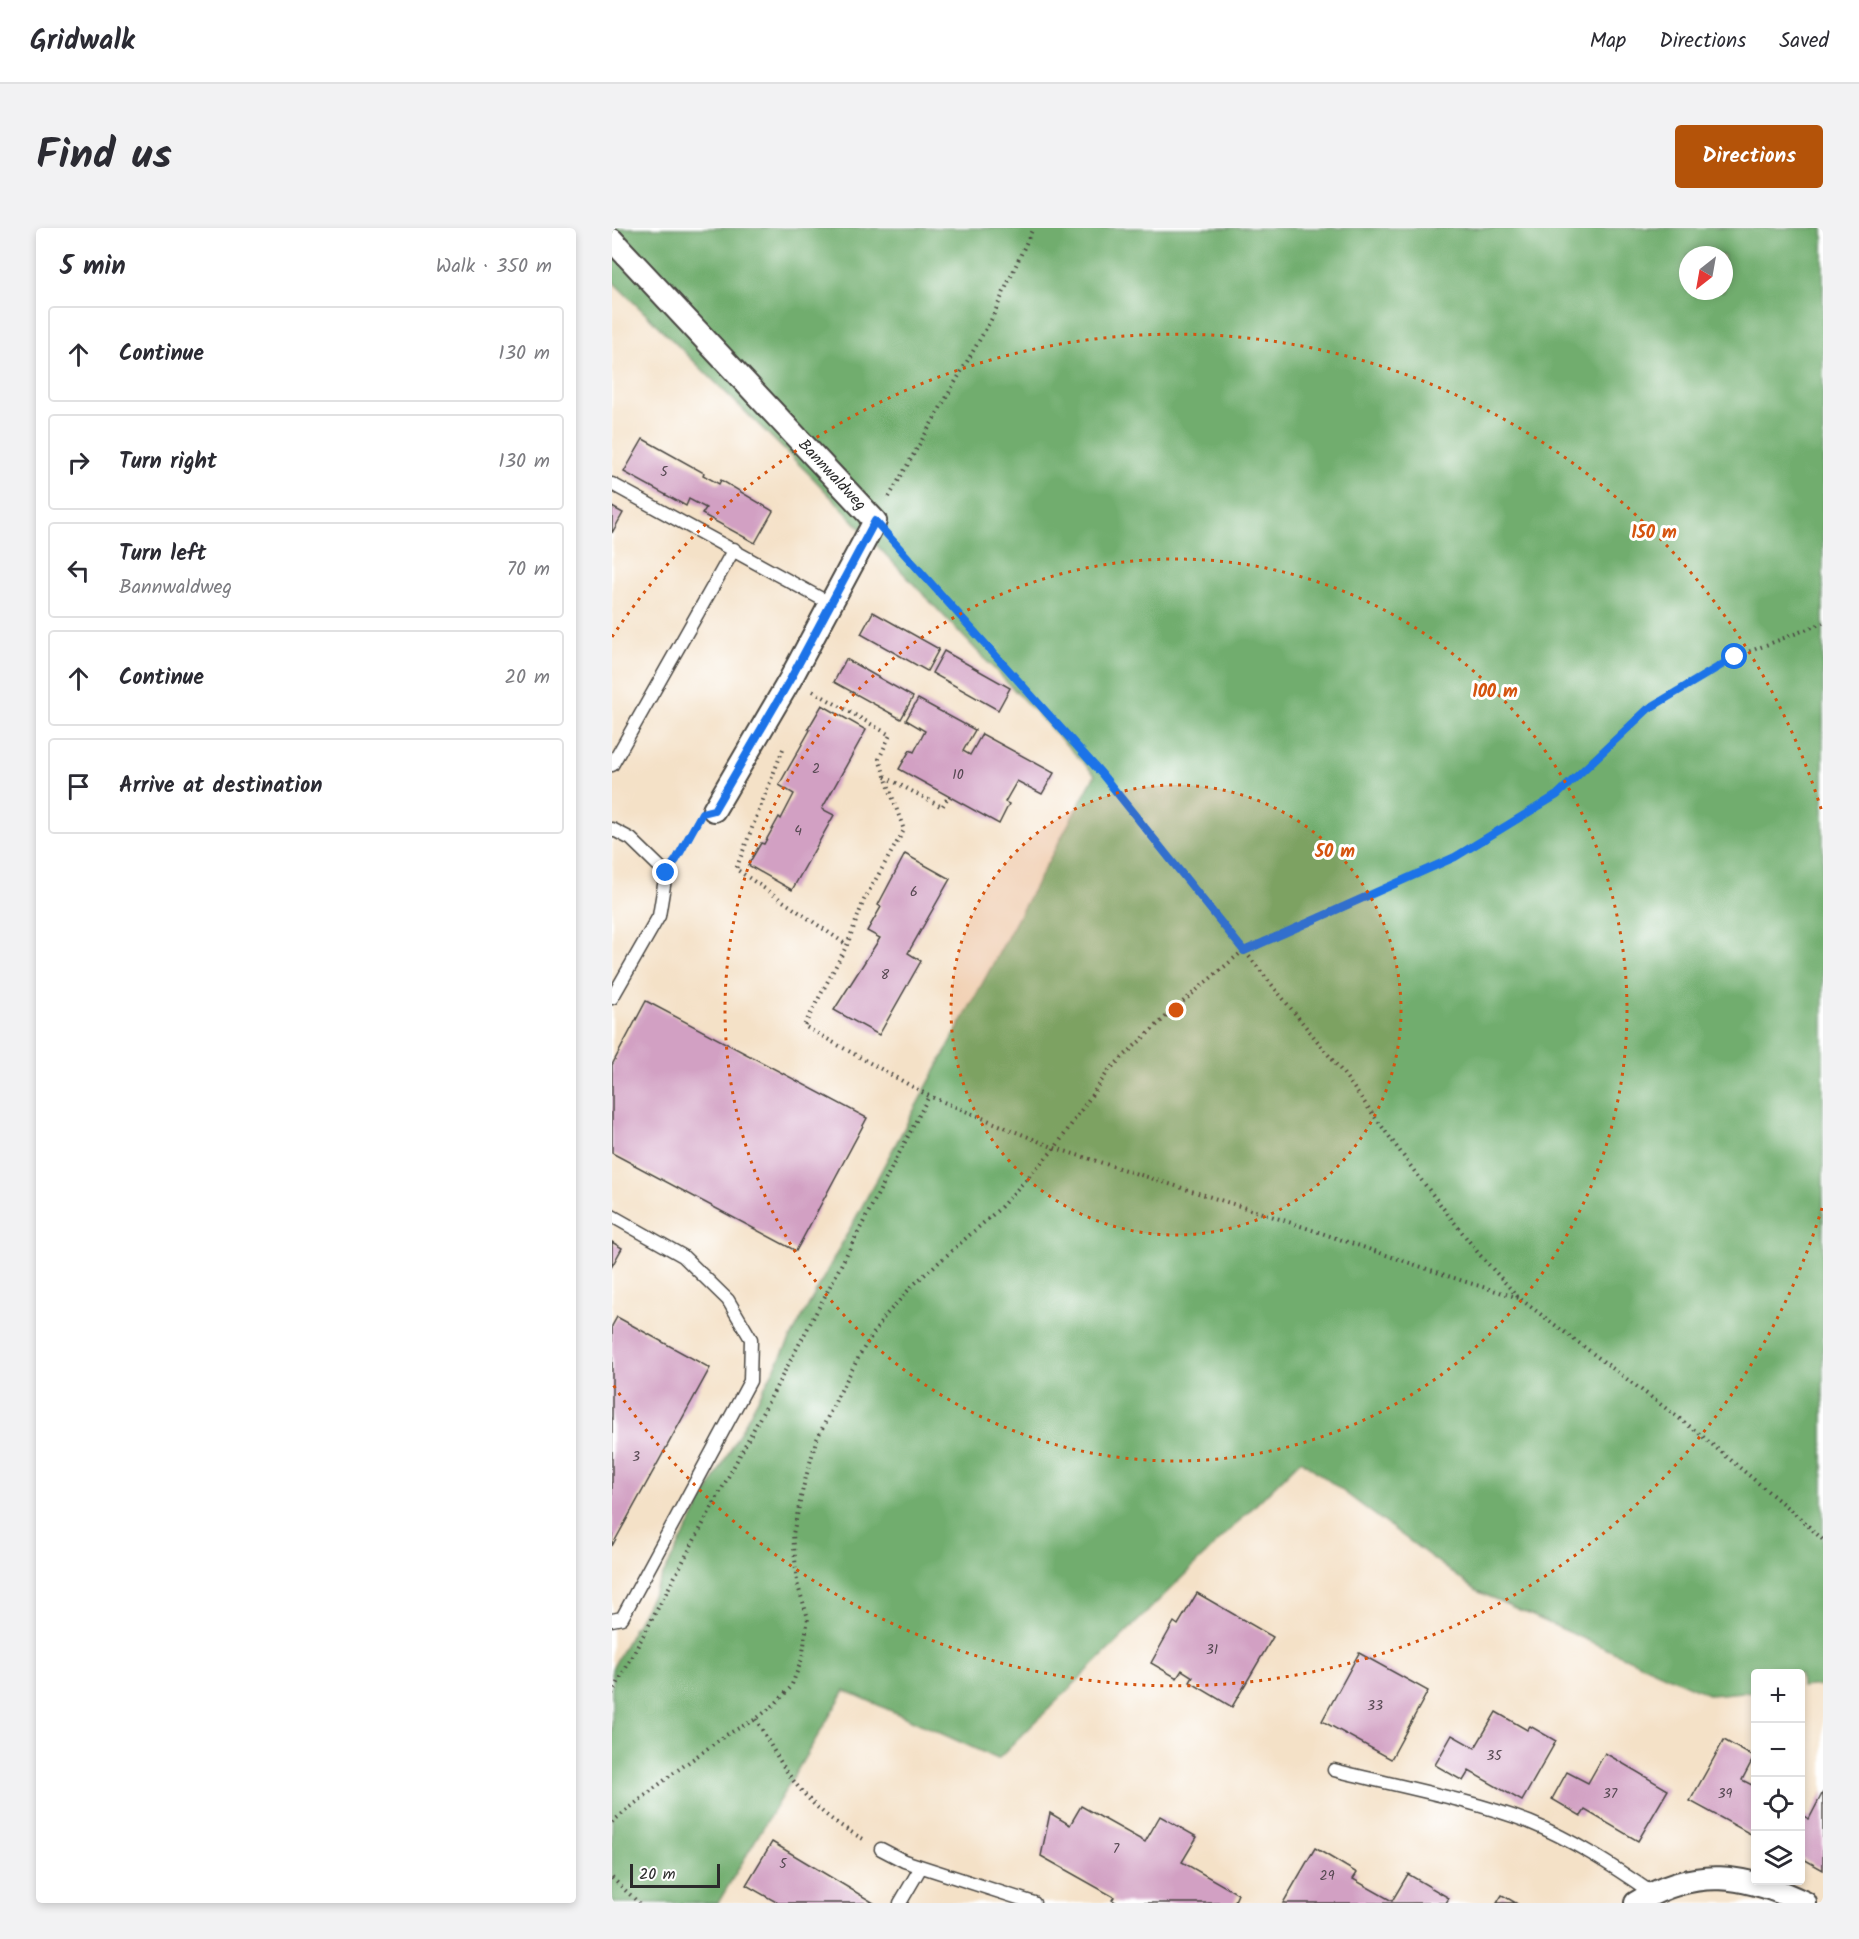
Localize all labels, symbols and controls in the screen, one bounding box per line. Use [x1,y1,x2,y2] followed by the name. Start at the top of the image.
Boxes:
[30,19,135,64] text: Gridwalk
[1590,25,1626,58] text: Map
[1659,25,1746,58] text: Directions
[1779,25,1829,58] text: Saved
[36,123,172,190] text: Find us
[1675,125,1823,188] button: Directions
[60,246,126,288] text: 5 min
[1679,246,1733,300] north arrow
[436,251,552,283] text: Walk · 350 m
[119,337,204,372] text: Continue
[62,338,95,371] icon: ahead
[498,338,550,370] text: 130 m
[792,433,872,517] street label: Bannwaldweg
[119,445,217,480] text: Turn right
[62,446,95,479] icon: right
[498,446,550,478] text: 130 m
[660,461,669,483] house number: 5
[1631,519,1677,548] text: 150 m
[119,537,206,572] text: Turn left
[62,554,95,587] icon: left
[507,554,550,586] text: 70 m
[119,572,232,604] text: Bannwaldweg
[1721,643,1747,669] route start
[119,661,204,696] text: Continue
[62,662,95,695] icon: ahead
[504,662,550,694] text: 20 m
[1472,678,1518,707] text: 100 m
[812,758,820,780] house number: 2
[952,764,964,786] house number: 10
[119,769,322,804] text: Arrive at destination
[62,770,95,803] icon: arrive
[794,820,802,842] house number: 4
[1314,838,1355,867] text: 50 m
[652,859,678,885] route end
[910,881,918,903] house number: 6
[881,964,890,986] house number: 8
[1166,1000,1186,1020] centre of rings
[632,1446,640,1468] house number: 3
[1206,1639,1218,1661] house number: 31
[1751,1669,1805,1885] map controls
[1751,1669,1805,1723] button: +
[1367,1695,1383,1717] house number: 33
[1751,1723,1805,1777] button: −
[1486,1745,1503,1767] house number: 35
[1751,1777,1805,1831] button: locate
[1603,1783,1618,1805] house number: 37
[1718,1783,1733,1805] house number: 39
[1751,1831,1805,1885] button: layers
[1113,1838,1120,1860] house number: 7
[779,1853,788,1875] house number: 5
[630,1861,720,1888] scale bar
[639,1862,675,1887] text: 20 m
[1320,1865,1335,1887] house number: 29

